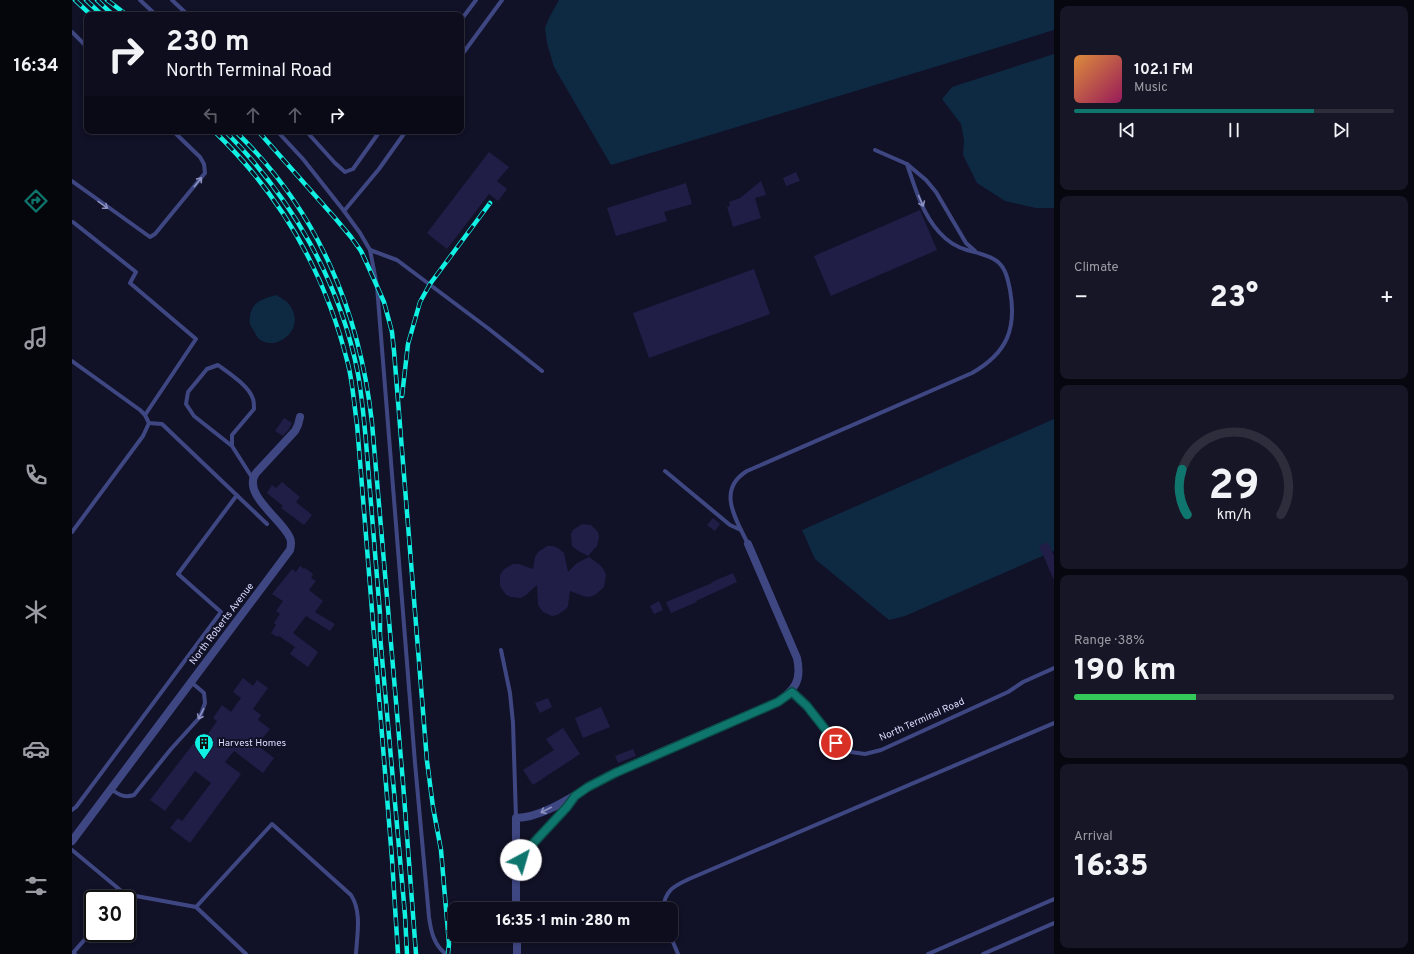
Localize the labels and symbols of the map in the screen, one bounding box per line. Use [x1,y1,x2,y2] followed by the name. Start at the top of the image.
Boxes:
[194,177,203,188] one-way arrow
[917,194,925,206] one-way arrow
[98,200,109,209] one-way arrow
[187,580,257,668] street label: North Roberts Avenue
[877,695,967,745] street label: North Terminal Road
[197,708,204,720] one-way arrow
[819,726,853,760] pin
[193,732,215,760] building icon: Harvest Homes
[218,737,287,750] place label: Harvest Homes
[540,807,552,814] one-way arrow
[500,839,542,881] position arrow
[84,890,136,942] speed limit sign: 30

